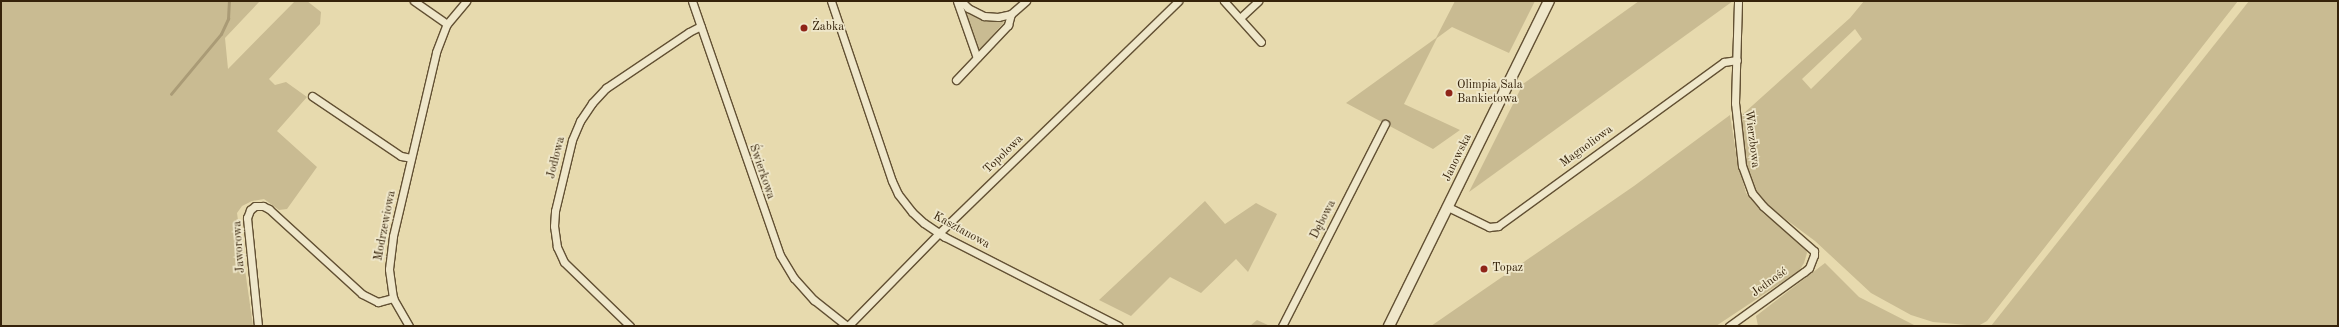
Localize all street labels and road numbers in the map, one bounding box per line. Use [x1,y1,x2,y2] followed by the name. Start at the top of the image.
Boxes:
[1740,109,1762,169] street label: Wierzbowa
[1558,123,1616,171] street label: Magnoliowa
[1440,132,1476,184] street label: Janowska
[981,133,1027,177] street label: Topolowa
[545,136,569,180] street label: Jodłowa
[745,143,777,201] street label: Świerkowa
[372,190,400,262] street label: Modrzewiowa
[1308,198,1340,242] street label: Dębowa
[930,210,992,252] street label: Kasztanowa
[231,220,249,274] street label: Jaworowa
[1749,265,1791,301] street label: Jedność

